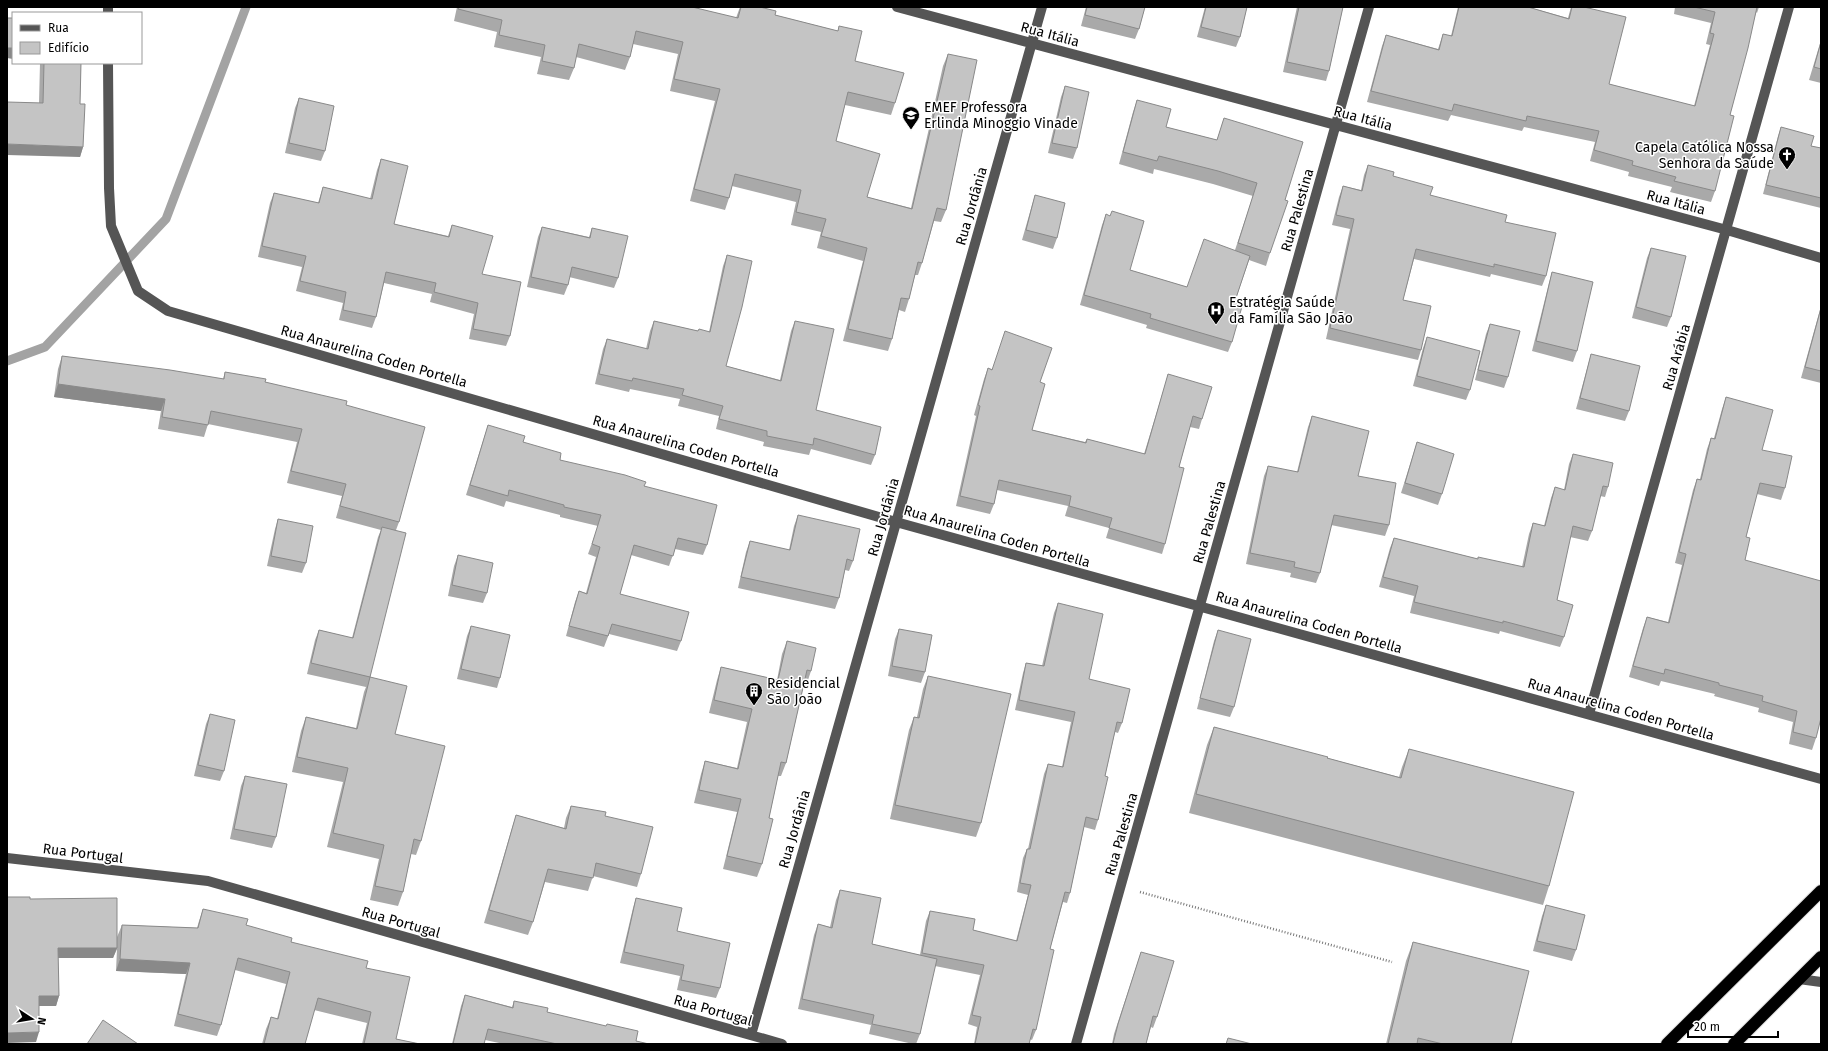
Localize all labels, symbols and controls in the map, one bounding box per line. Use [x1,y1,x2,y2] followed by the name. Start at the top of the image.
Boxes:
[12,12,142,64] legend
[1019,18,1081,50] street label: Rua Itália
[48,21,69,35] text: Rua
[48,41,89,55] text: Edifício
[924,99,1078,132] place label: EMEF Professora Erlinda Minoggio Vinade
[1332,102,1394,134] street label: Rua Itália
[901,105,921,130] school or university icon: EMEF Professora Erlinda Minoggio Vinade
[1635,139,1774,172] place label: Capela Católica Nossa Senhora da Saúde
[1777,145,1797,170] church icon: Capela Católica Nossa Senhora da Saúde
[952,165,991,247] street label: Rua Jordânia
[1277,167,1317,254] street label: Rua Palestina
[1645,186,1707,218] street label: Rua Itália
[1229,294,1353,327] place label: Estratégia Saúde da Família São João
[1206,300,1226,325] hospital icon: Estratégia Saúde da Família São João
[279,322,469,391] street label: Rua Anaurelina Coden Portella
[1659,322,1694,392] street label: Rua Arábia
[591,412,781,481] street label: Rua Anaurelina Coden Portella
[864,476,903,558] street label: Rua Jordânia
[1189,479,1229,566] street label: Rua Palestina
[902,502,1092,571] street label: Rua Anaurelina Coden Portella
[1214,588,1404,657] street label: Rua Anaurelina Coden Portella
[767,675,840,708] place label: Residencial São João
[1526,675,1716,744] street label: Rua Anaurelina Coden Portella
[744,681,764,706] building icon: Residencial São João
[775,788,814,870] street label: Rua Jordânia
[1101,791,1141,878] street label: Rua Palestina
[42,840,124,867] street label: Rua Portugal
[360,903,442,942] street label: Rua Portugal
[672,991,754,1030] street label: Rua Portugal
[12,999,52,1039] north arrow
[1688,1013,1778,1039] scale bar
[34,1016,48,1026] text: N
[1694,1020,1720,1034] text: 20 m

